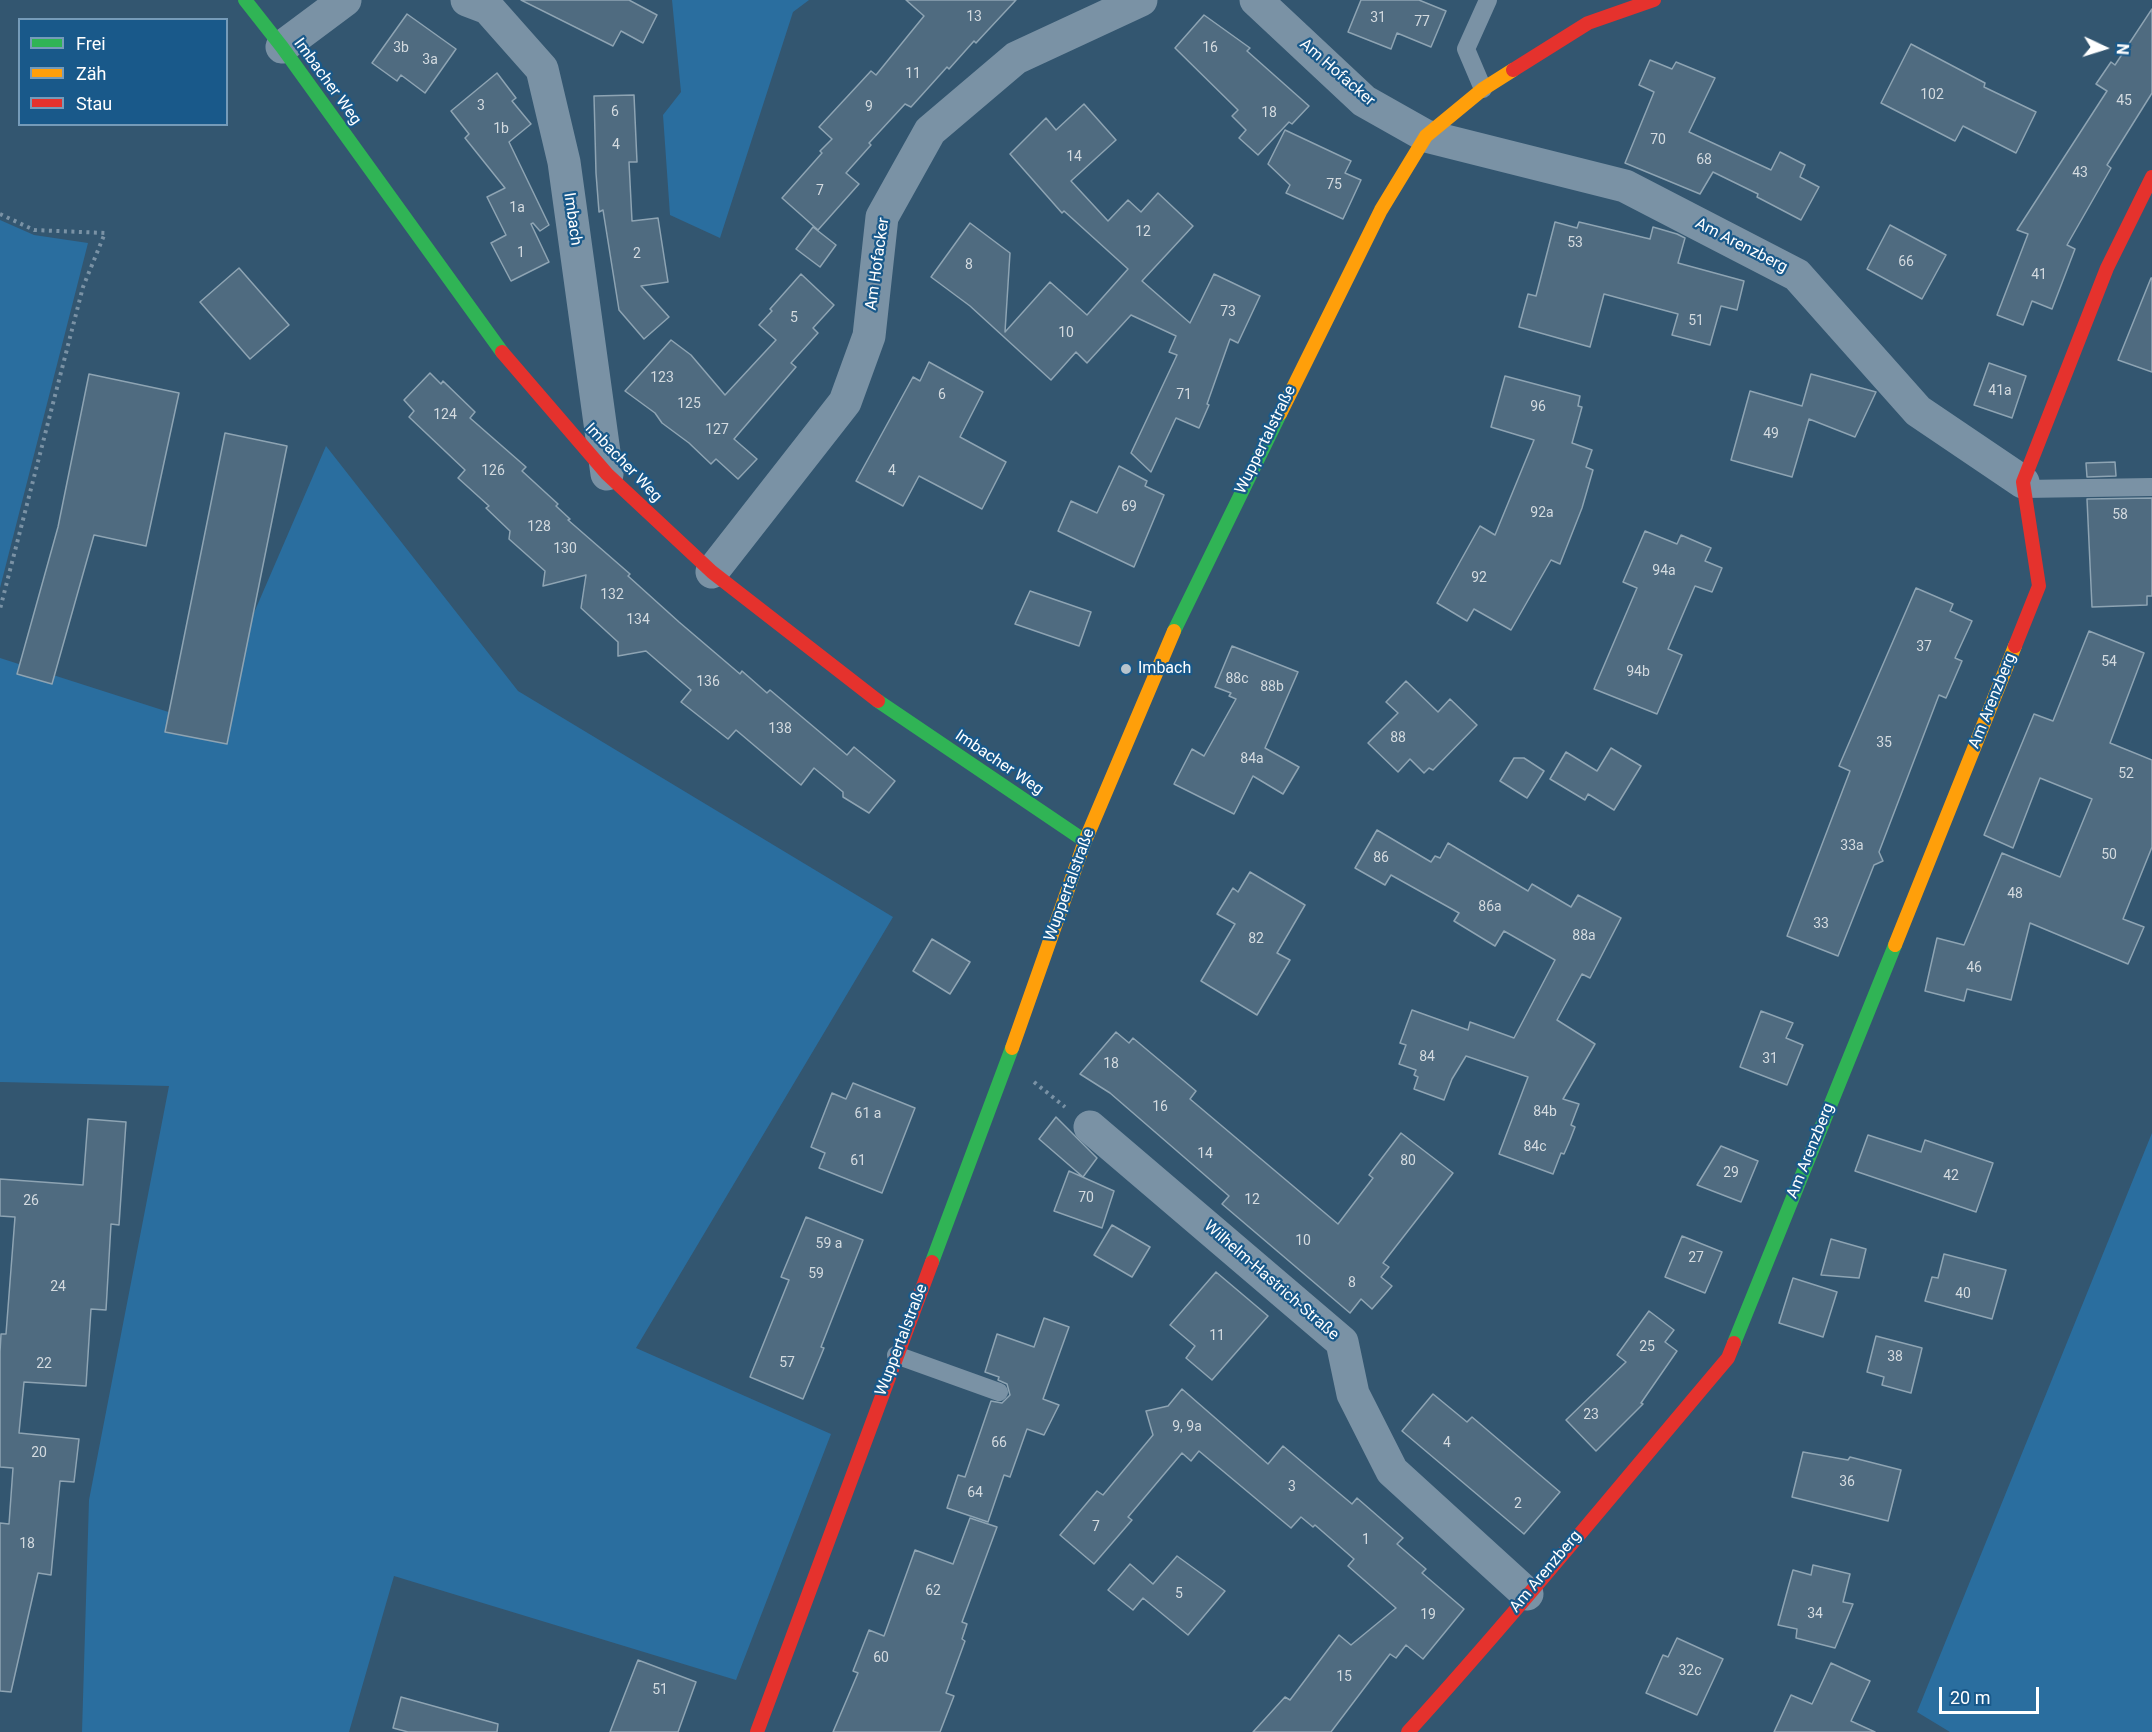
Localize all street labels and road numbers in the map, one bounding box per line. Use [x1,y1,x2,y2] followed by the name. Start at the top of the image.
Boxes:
[289,35,365,129] street label: Imbacher Weg
[1295,35,1379,111] street label: Am Hofacker
[559,191,585,247] street label: Imbach
[1692,214,1790,278] street label: Am Arenzberg
[862,216,894,312] street label: Am Hofacker
[1231,383,1301,497] street label: Wuppertalstraße
[580,419,666,507] street label: Imbacher Weg
[1965,651,2021,751] street label: Am Arenzberg
[951,726,1047,800] street label: Imbacher Weg
[1041,826,1099,944] street label: Wuppertalstraße
[1783,1101,1839,1201] street label: Am Arenzberg
[1200,1217,1342,1345] street label: Wilhelm-Hastrich-Straße
[872,1281,932,1399] street label: Wuppertalstraße
[1506,1527,1586,1617] street label: Am Arenzberg

